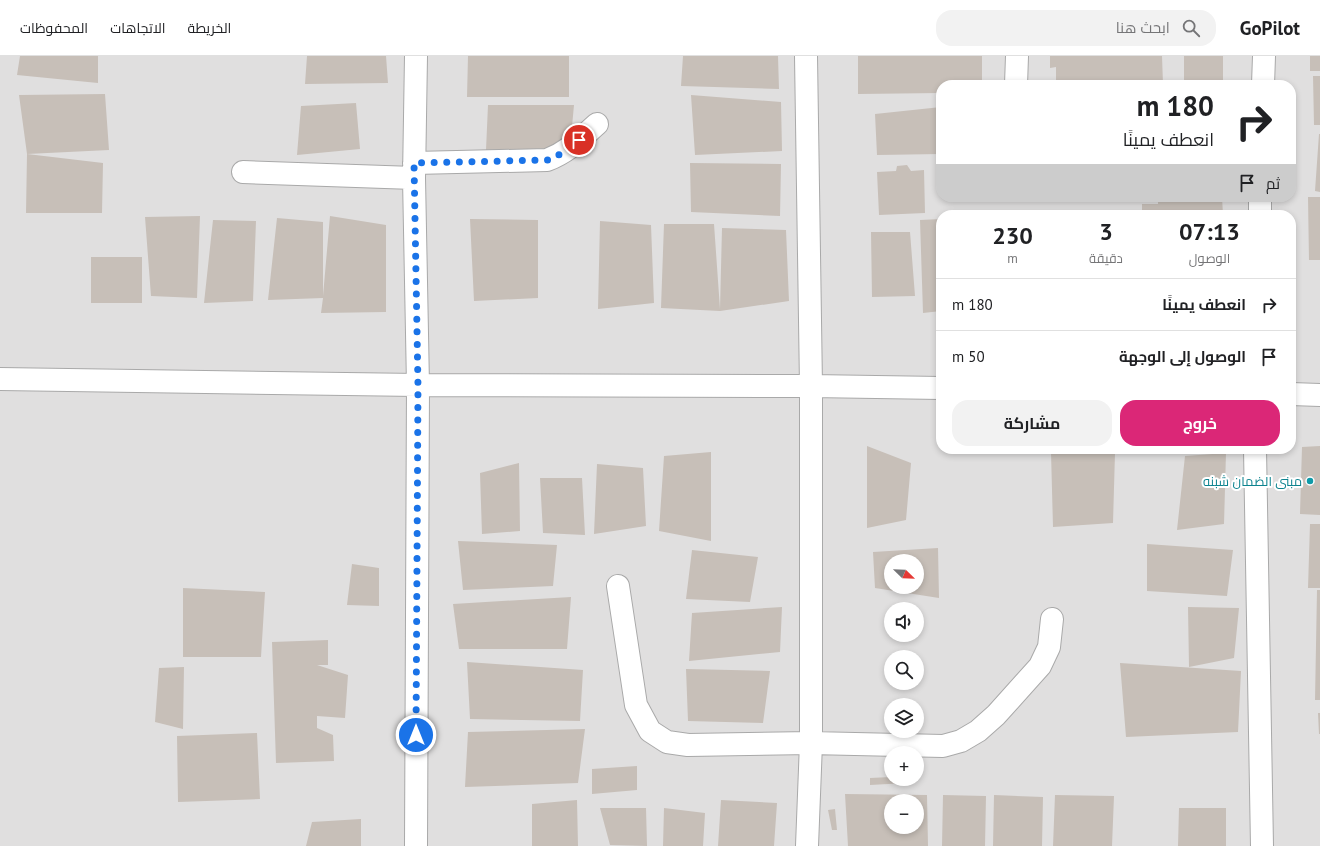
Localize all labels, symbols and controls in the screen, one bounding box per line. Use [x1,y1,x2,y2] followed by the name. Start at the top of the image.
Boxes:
[936,10,1216,46] search box
[1240,16,1300,40] text: GoPilot
[1180,17,1202,39] icon: search
[1116,18,1170,37] text: ابحث هنا
[20,19,88,37] text: المحفوظات
[110,19,166,37] text: الاتجاهات
[188,19,231,37] text: الخريطة
[1137,87,1214,124] text: 180 m
[1228,96,1280,148] icon: right
[562,123,596,157] pin
[1123,128,1214,151] text: انعطف يمينًا
[568,129,590,151] icon: arrive
[1236,172,1258,194] icon: arrive
[1266,174,1280,193] text: ثم
[1099,216,1113,247] text: 3
[1179,216,1240,247] text: 07:13
[992,220,1033,251] text: 230
[1007,250,1018,267] text: m
[1089,250,1123,267] text: دقيقة
[1189,250,1230,267] text: الوصول
[1258,294,1280,316] icon: right
[952,295,993,314] text: 180 m
[1162,295,1246,314] text: انعطف يمينًا
[1258,346,1280,368] icon: arrive
[952,347,985,366] text: 50 m
[1119,347,1246,366] text: الوصول إلى الوجهة
[952,400,1112,446] button: مشاركة
[1120,400,1280,446] button: خروج
[1203,473,1302,490] place label: مبنى الضمان شبنه
[1305,476,1315,486] marker: مبنى الضمان شبنه
[884,554,924,594] north arrow
[884,554,924,834] map controls
[884,602,924,642] button: sound
[884,650,924,690] button: search
[884,698,924,738] button: layers
[395,714,437,756] position arrow
[884,746,924,786] button: +
[884,794,924,834] button: −

